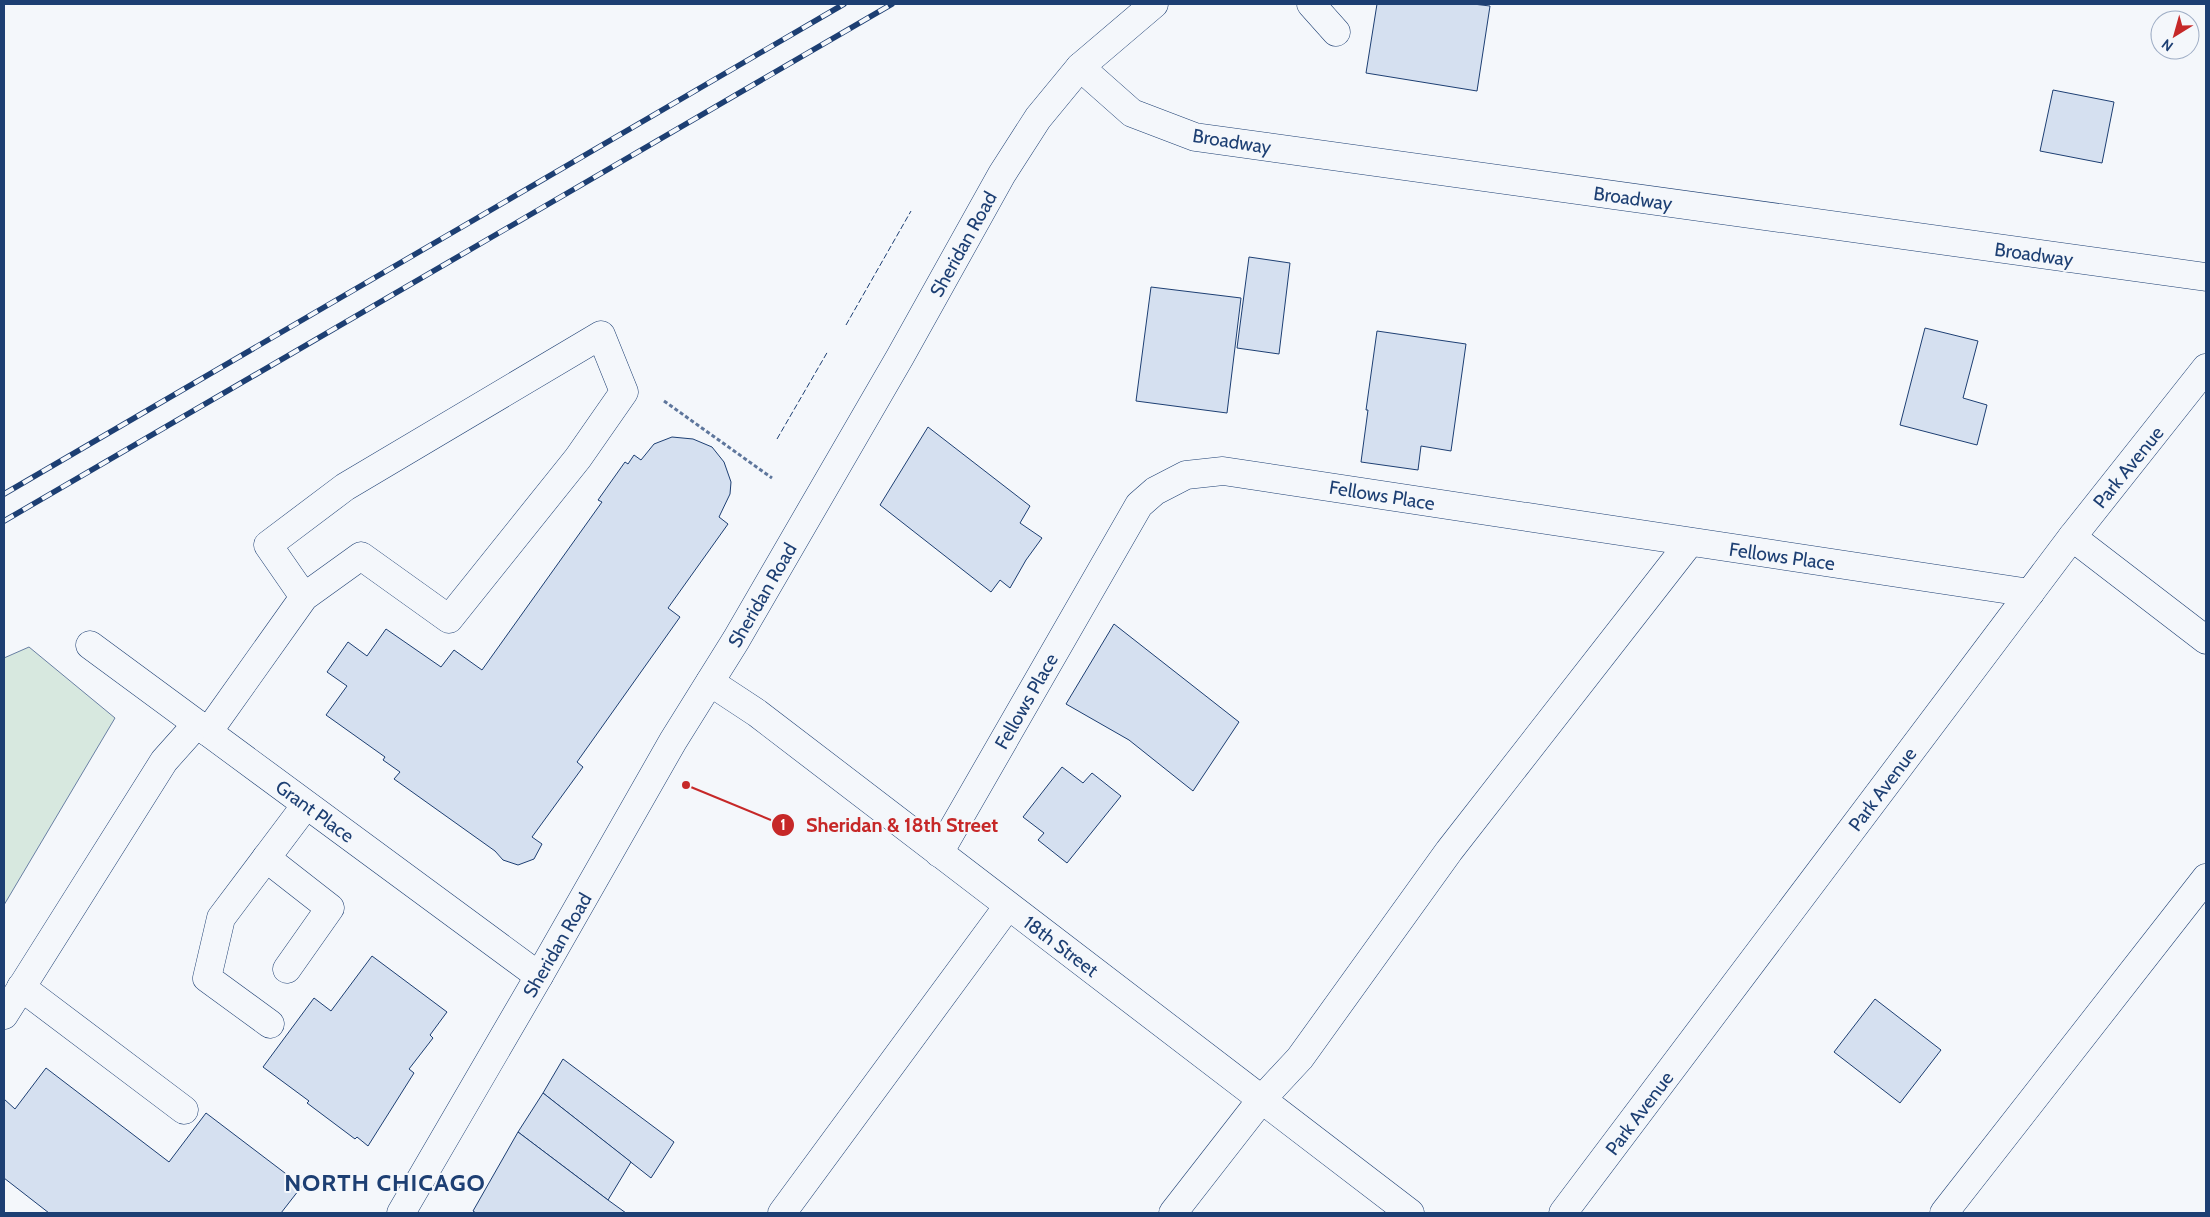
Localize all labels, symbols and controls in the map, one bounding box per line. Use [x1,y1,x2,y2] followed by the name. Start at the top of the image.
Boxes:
[2150,10,2200,60] north arrow
[2158,35,2177,56] text: N
[1191,124,1273,159] street label: Broadway
[1592,182,1674,215] street label: Broadway
[925,188,1002,301] street label: Sheridan Road
[1993,238,2075,271] street label: Broadway
[2088,421,2169,513] street label: Park Avenue
[1327,476,1437,515] street label: Fellows Place
[1728,538,1837,575] street label: Fellows Place
[723,539,802,652] street label: Sheridan Road
[990,649,1063,753] street label: Fellows Place
[1843,743,1921,836] street label: Park Avenue
[271,775,359,848] street label: Grant Place
[771,808,1008,843] callout: Sheridan & 18th Street
[806,813,998,837] text: Sheridan & 18th Street
[780,816,786,834] text: 1
[518,889,597,1002] street label: Sheridan Road
[1019,911,1103,982] street label: 18th Street
[1600,1067,1678,1160] street label: Park Avenue
[284,1168,486,1197] district label: NORTH CHICAGO

